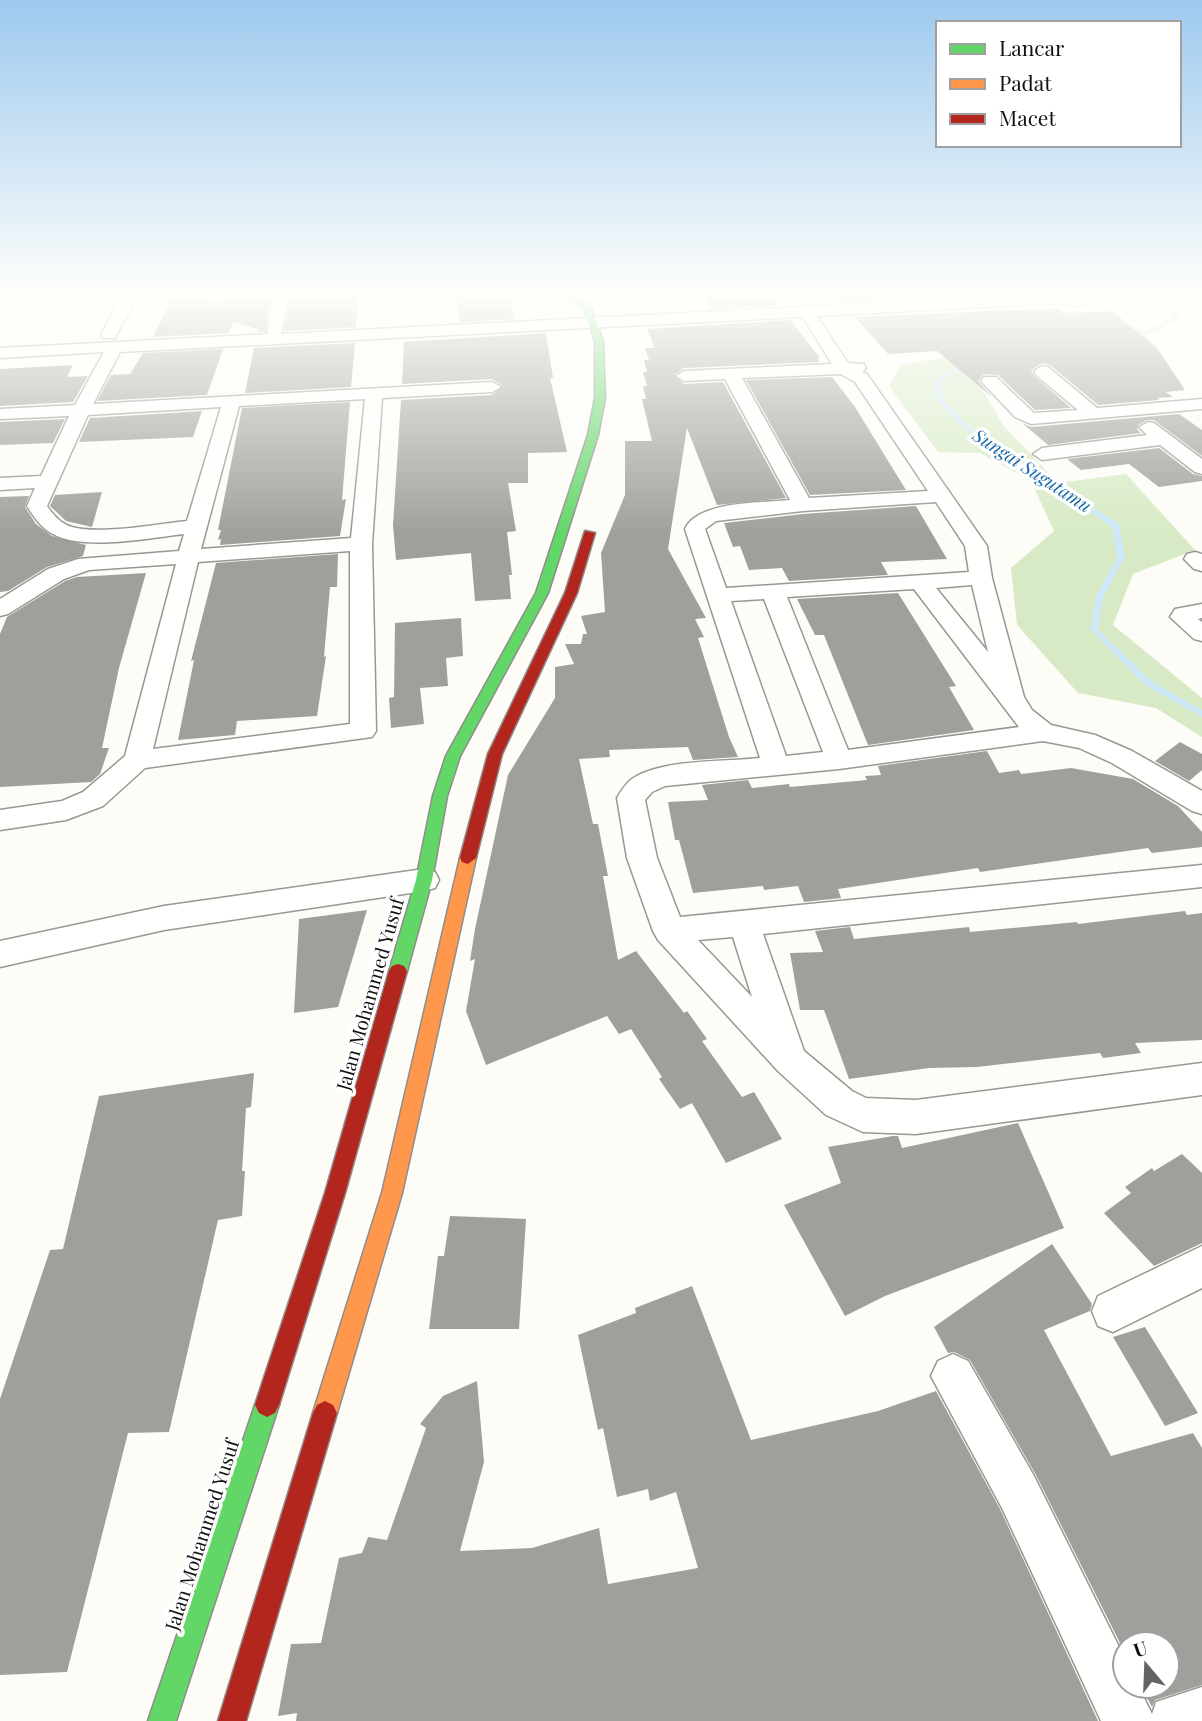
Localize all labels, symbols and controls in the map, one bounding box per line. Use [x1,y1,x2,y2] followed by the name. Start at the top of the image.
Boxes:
[936,21,1181,147] legend
[999,33,1065,61] text: Lancar
[999,68,1052,96] text: Padat
[999,103,1056,131] text: Macet
[968,422,1096,517] water label: Sungai Sugutamu
[329,893,409,1094] street label: Jalan Mohammed Yusuf
[158,1434,245,1634] street label: Jalan Mohammed Yusuf
[1111,1630,1181,1700] north arrow
[1130,1634,1151,1662] text: U

